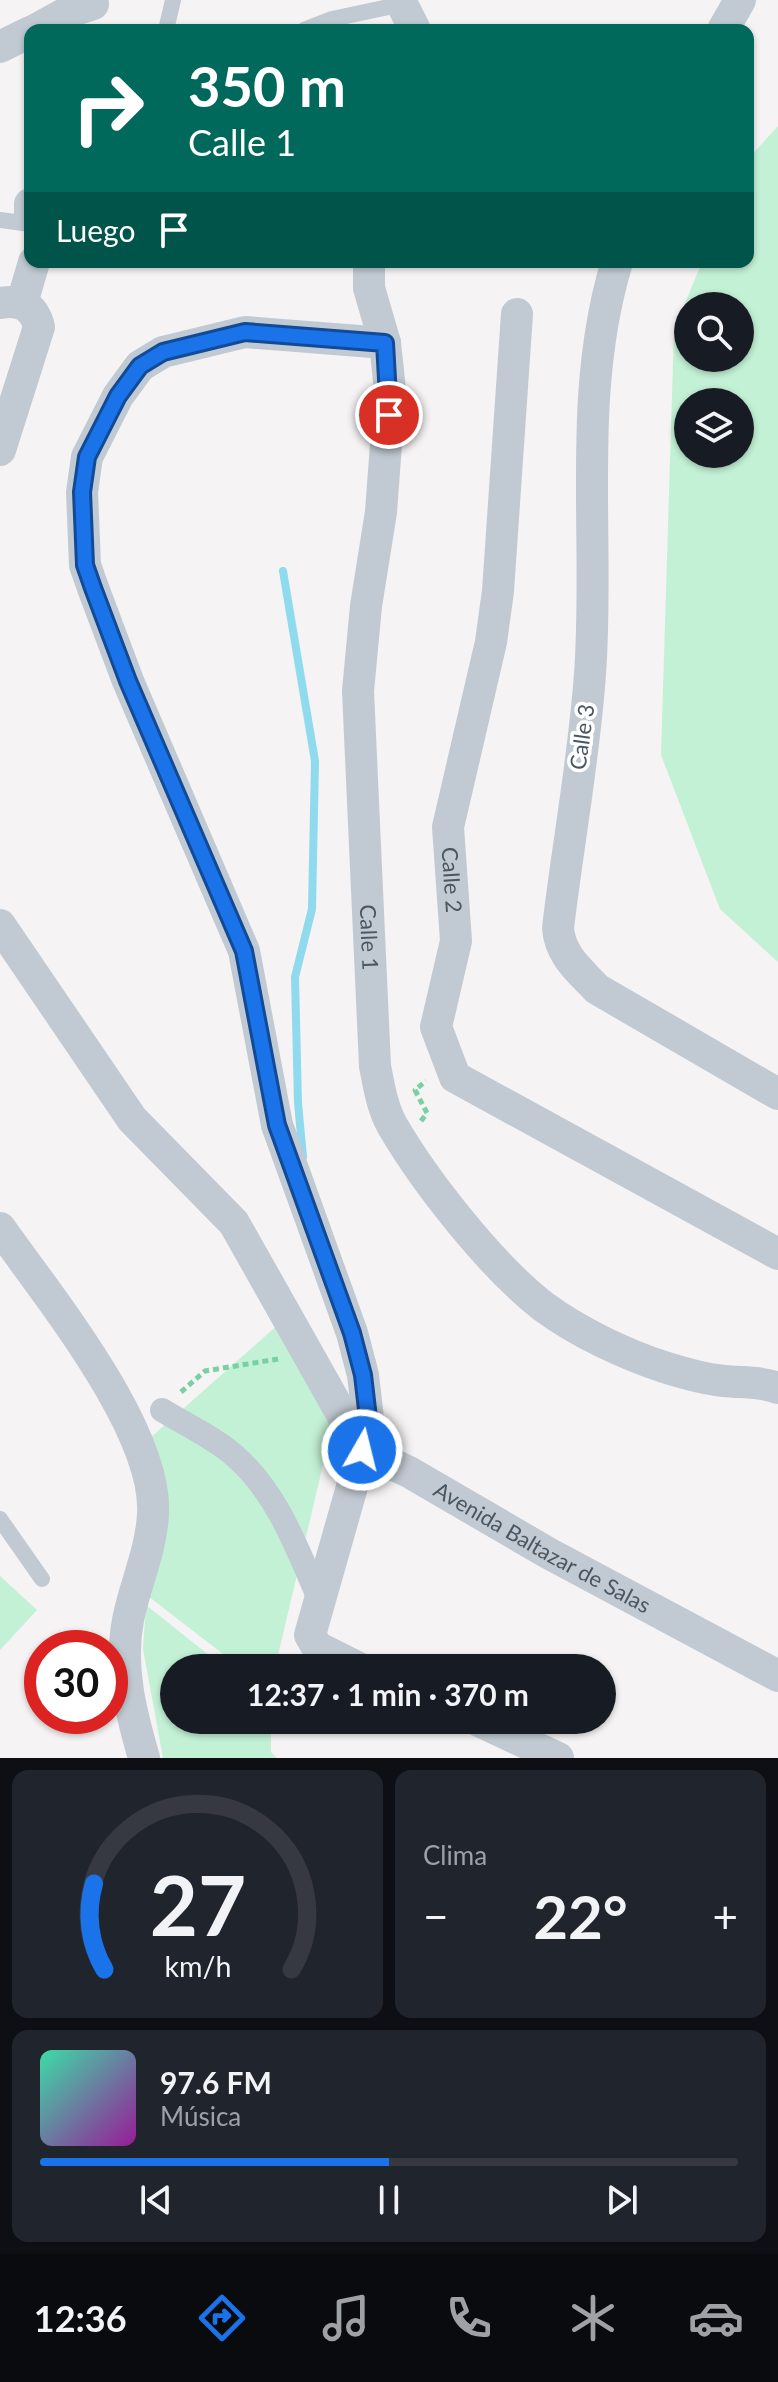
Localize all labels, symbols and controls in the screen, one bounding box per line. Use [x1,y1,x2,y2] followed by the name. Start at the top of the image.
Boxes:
[188,52,346,119] text: 350 m
[56,56,160,160] icon: right
[188,120,296,164] text: Calle 1
[152,208,196,252] icon: arrive
[56,212,136,248] text: Luego
[674,292,754,468] map controls
[674,292,754,372] button: search
[355,381,423,449] pin
[674,388,754,468] button: layers
[367,393,411,437] icon: arrive
[564,702,599,772] street label: Calle 3
[436,846,468,914] street label: Calle 2
[355,904,385,971] street label: Calle 1
[320,1408,404,1492] position arrow
[429,1476,656,1618] street label: Avenida Baltazar de Salas
[24,1630,128,1734] speed limit sign: 30
[247,1676,529,1712] text: 12:37 · 1 min · 370 m
[423,1839,487,1871] text: Clima
[149,1854,246,1954] text: 27
[533,1880,628,1952] text: 22°
[423,1890,449,1942] text: −
[712,1890,738,1942] text: +
[164,1949,231,1983] text: km/h
[160,2064,272,2100] text: 97.6 FM
[160,2100,241,2132] text: Música
[134,2178,178,2222] icon: previous
[367,2178,411,2222] icon: pause
[600,2178,644,2222] icon: next
[194,2290,250,2346] icon: directions
[318,2290,374,2346] icon: music
[441,2290,497,2346] icon: phone
[565,2290,621,2346] icon: climate
[688,2290,744,2346] icon: car
[34,2296,127,2340] text: 12:36

